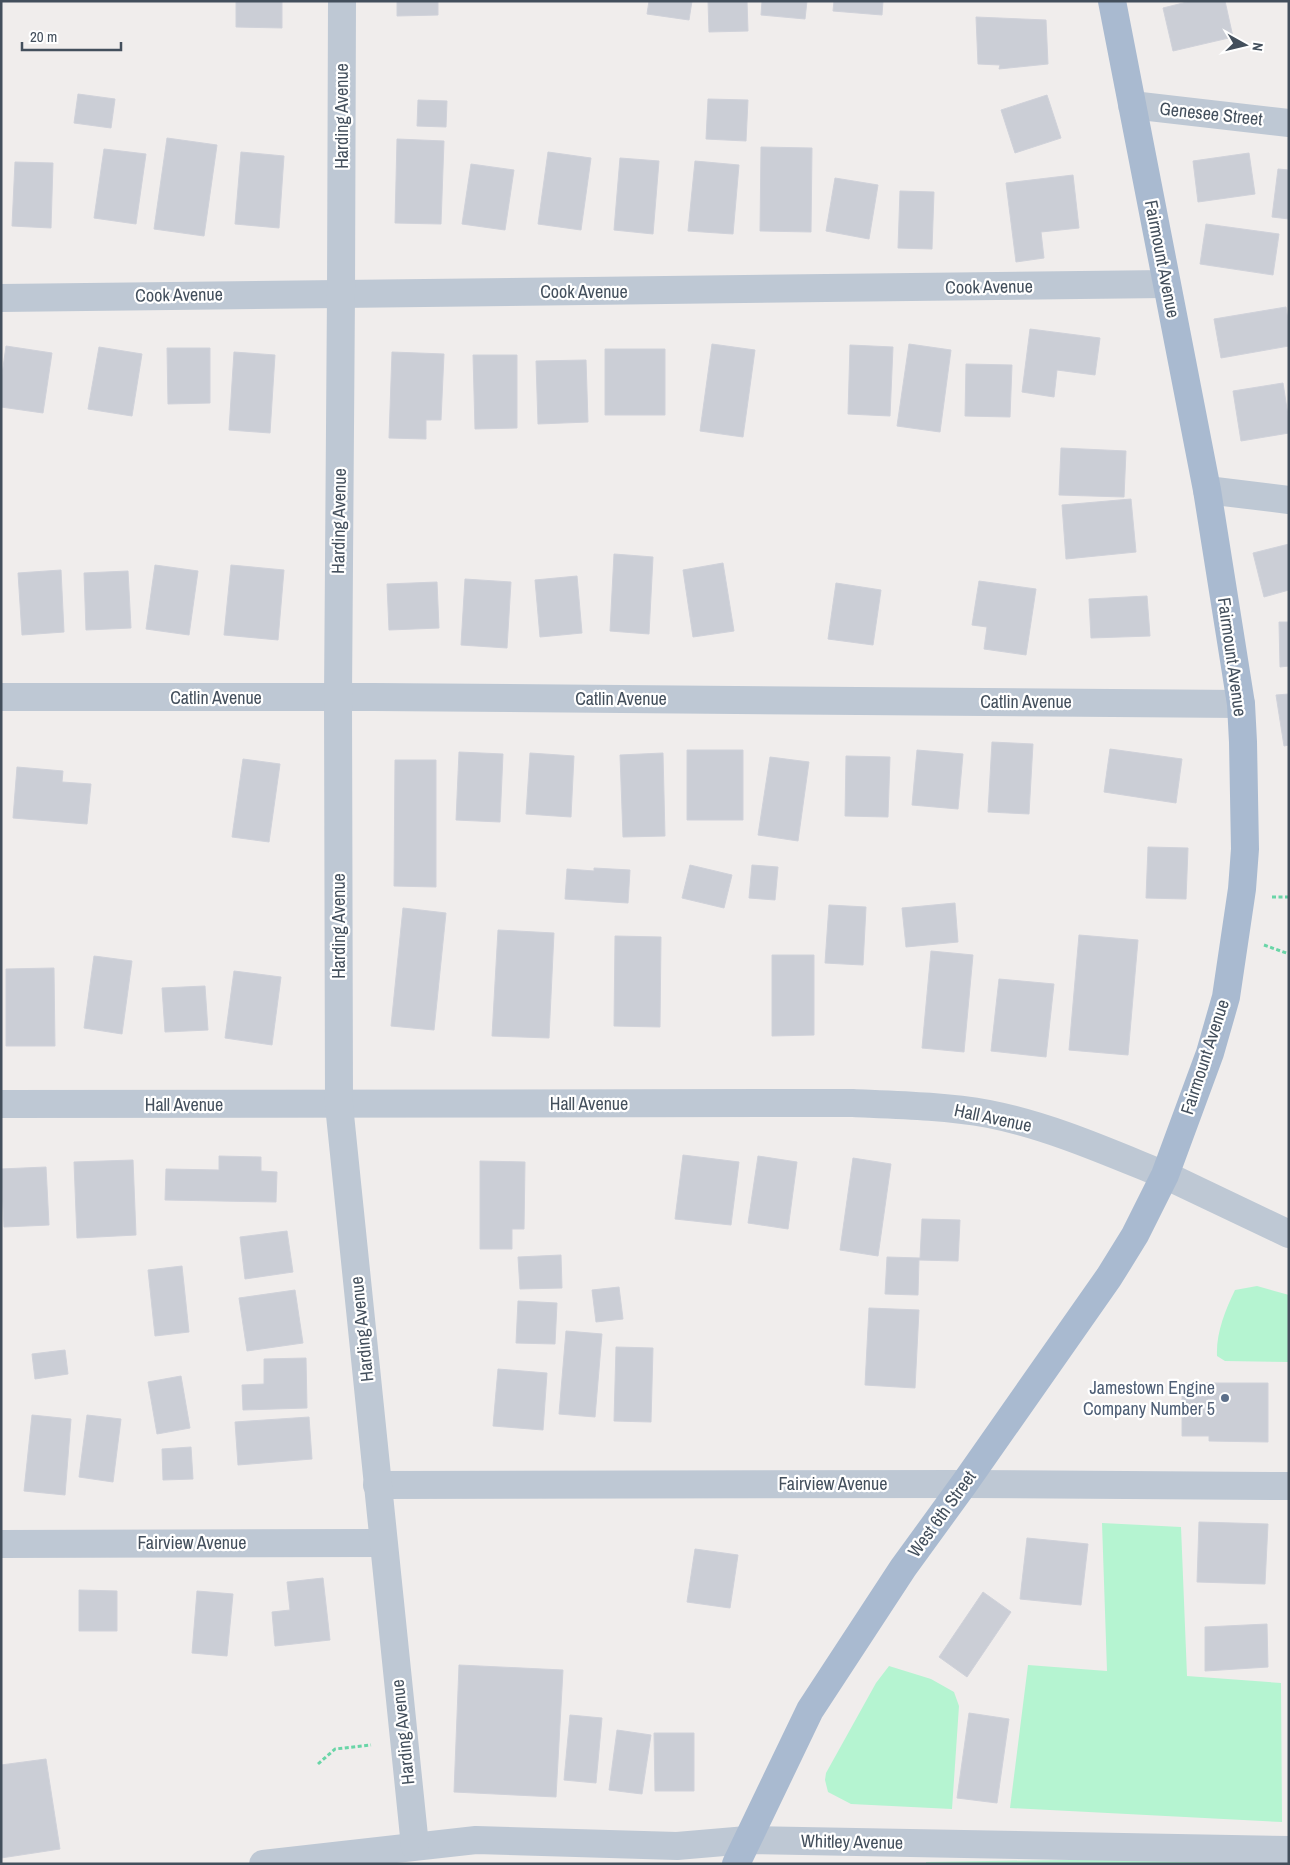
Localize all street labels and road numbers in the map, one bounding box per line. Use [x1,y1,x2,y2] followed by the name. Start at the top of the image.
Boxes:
[329,63,354,169] street label: Harding Avenue
[1158,96,1264,131] street label: Genesee Street
[1139,198,1186,320] street label: Fairmount Avenue
[945,273,1033,300] street label: Cook Avenue
[540,279,628,304] street label: Cook Avenue
[135,281,223,308] street label: Cook Avenue
[325,468,352,574] street label: Harding Avenue
[1212,596,1253,718] street label: Fairmount Avenue
[170,685,262,710] street label: Catlin Avenue
[575,686,667,711] street label: Catlin Avenue
[980,689,1072,714] street label: Catlin Avenue
[326,873,351,979] street label: Harding Avenue
[1174,996,1235,1118] street label: Fairmount Avenue
[550,1091,628,1116] street label: Hall Avenue
[145,1092,223,1117] street label: Hall Avenue
[952,1097,1034,1138] street label: Hall Avenue
[344,1275,379,1383] street label: Harding Avenue
[902,1465,982,1562] street label: West 6th Street
[779,1471,887,1496] street label: Fairview Avenue
[138,1530,246,1555] street label: Fairview Avenue
[385,1678,420,1786] street label: Harding Avenue
[801,1828,903,1855] street label: Whitley Avenue

